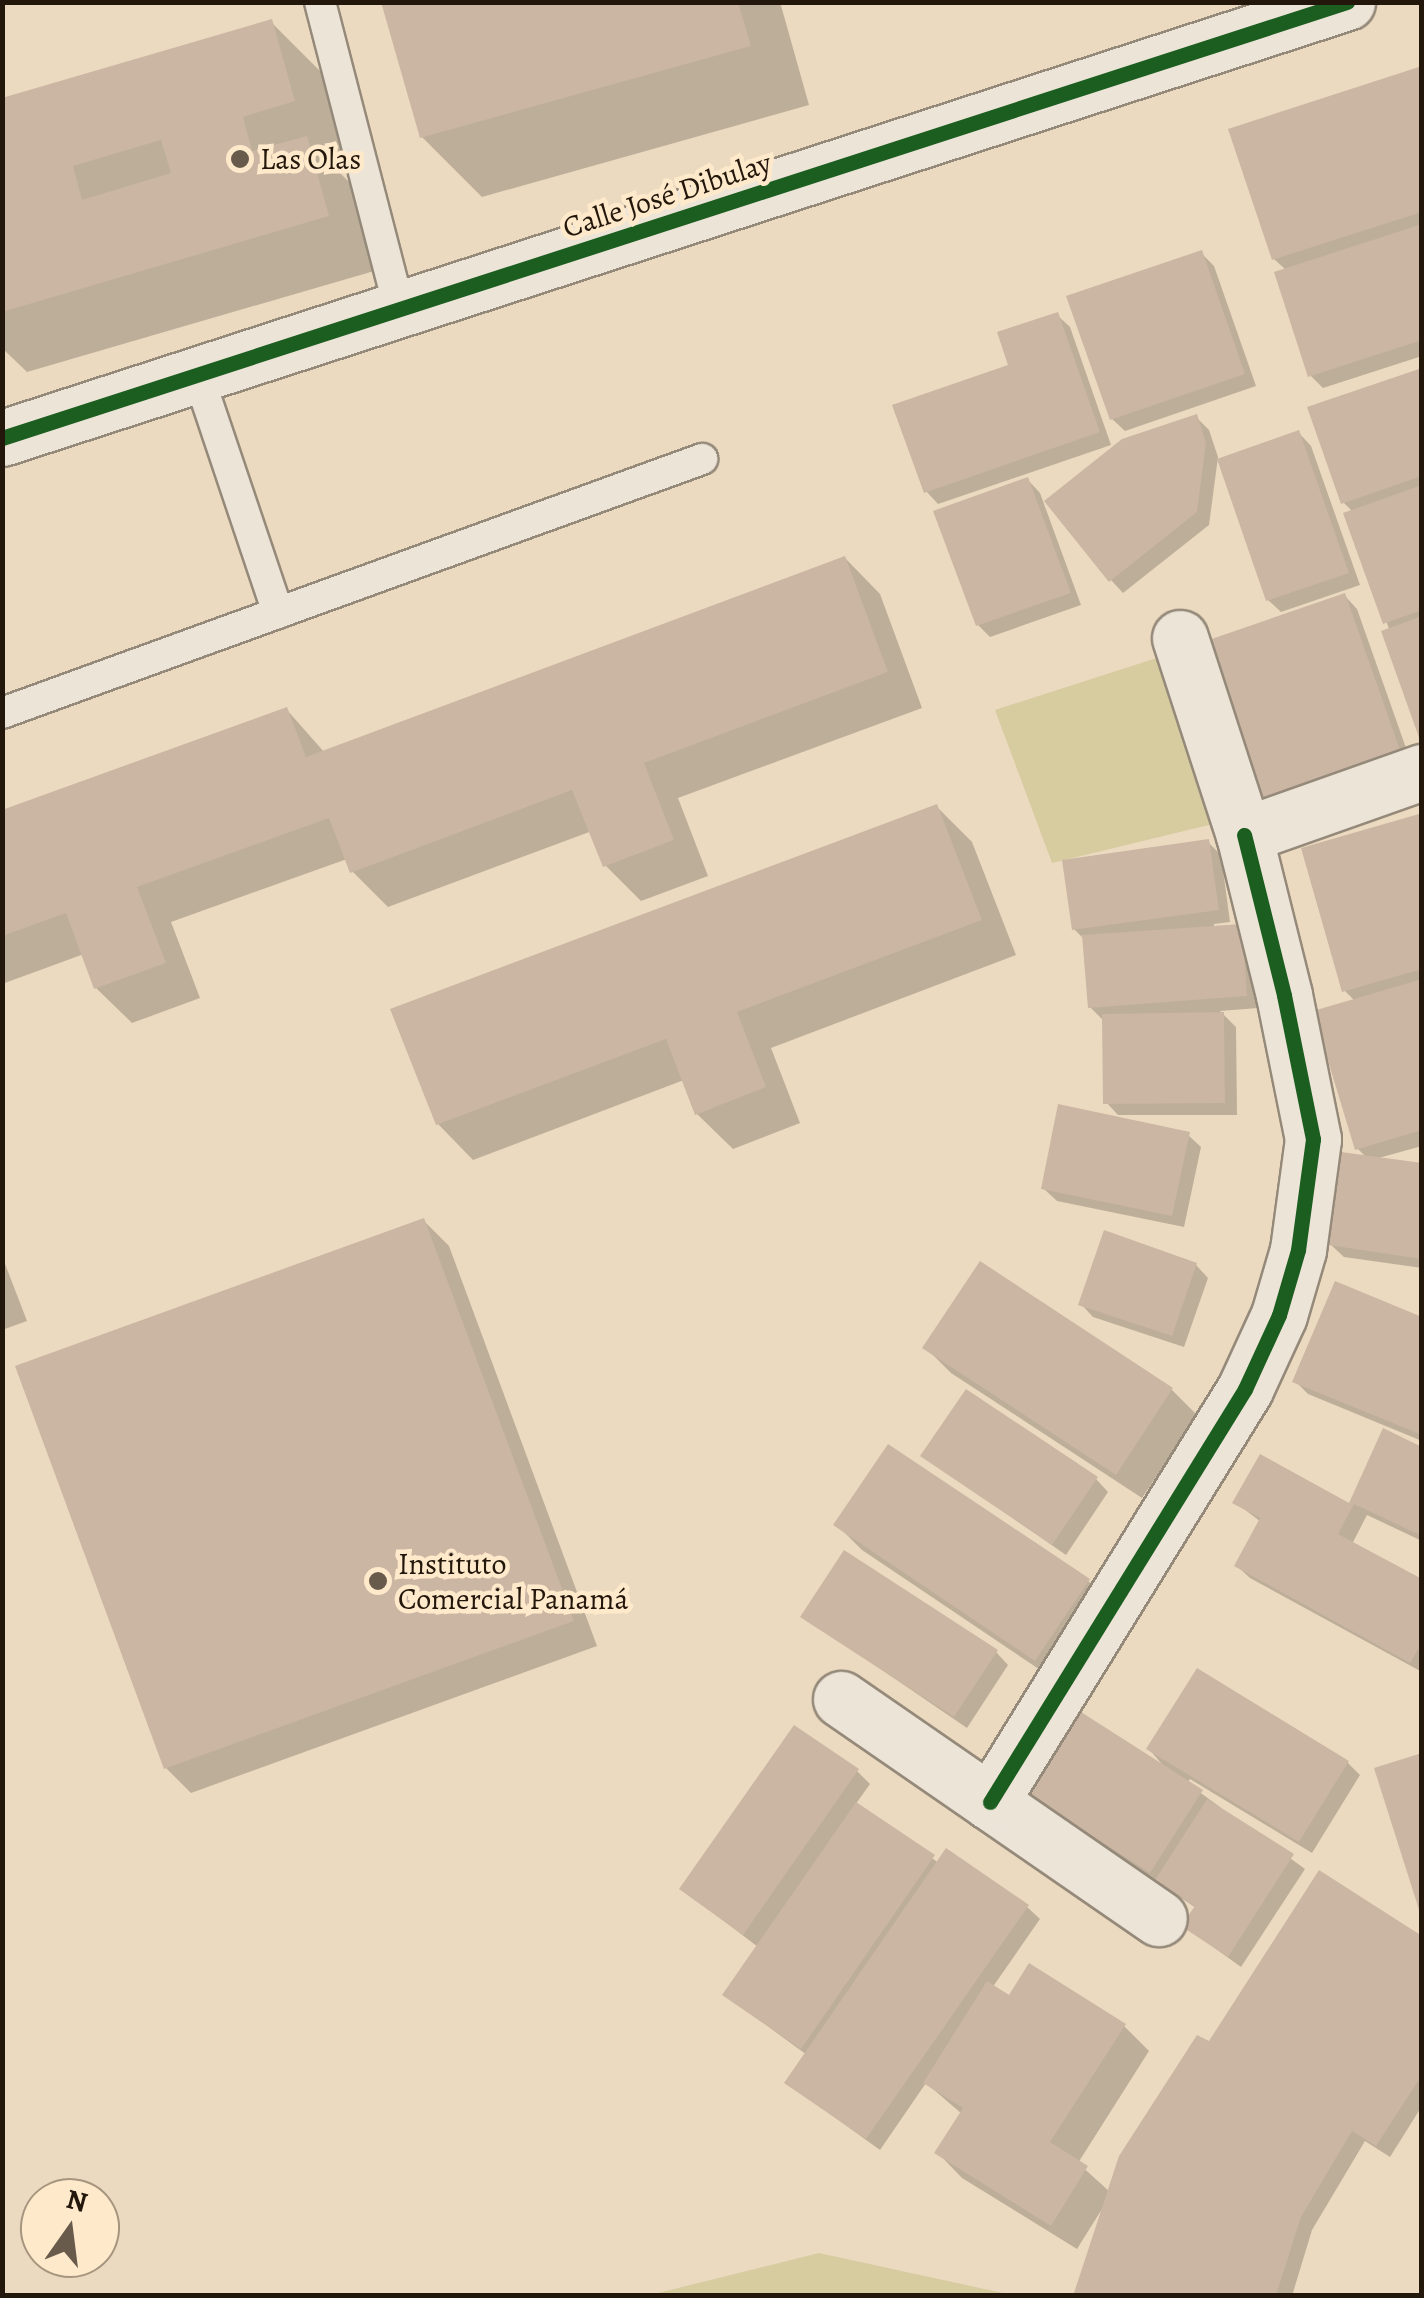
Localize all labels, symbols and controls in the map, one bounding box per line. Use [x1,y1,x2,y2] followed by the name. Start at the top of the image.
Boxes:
[260,141,361,177] place label: Las Olas
[558,144,776,246] street label: Calle José Dibulay
[229,148,251,170] marker: Las Olas
[398,1546,628,1616] place label: Instituto Comercial Panamá
[367,1570,389,1592] marker: Instituto Comercial Panamá
[20,2178,120,2278] north arrow
[62,2180,91,2222] text: N

